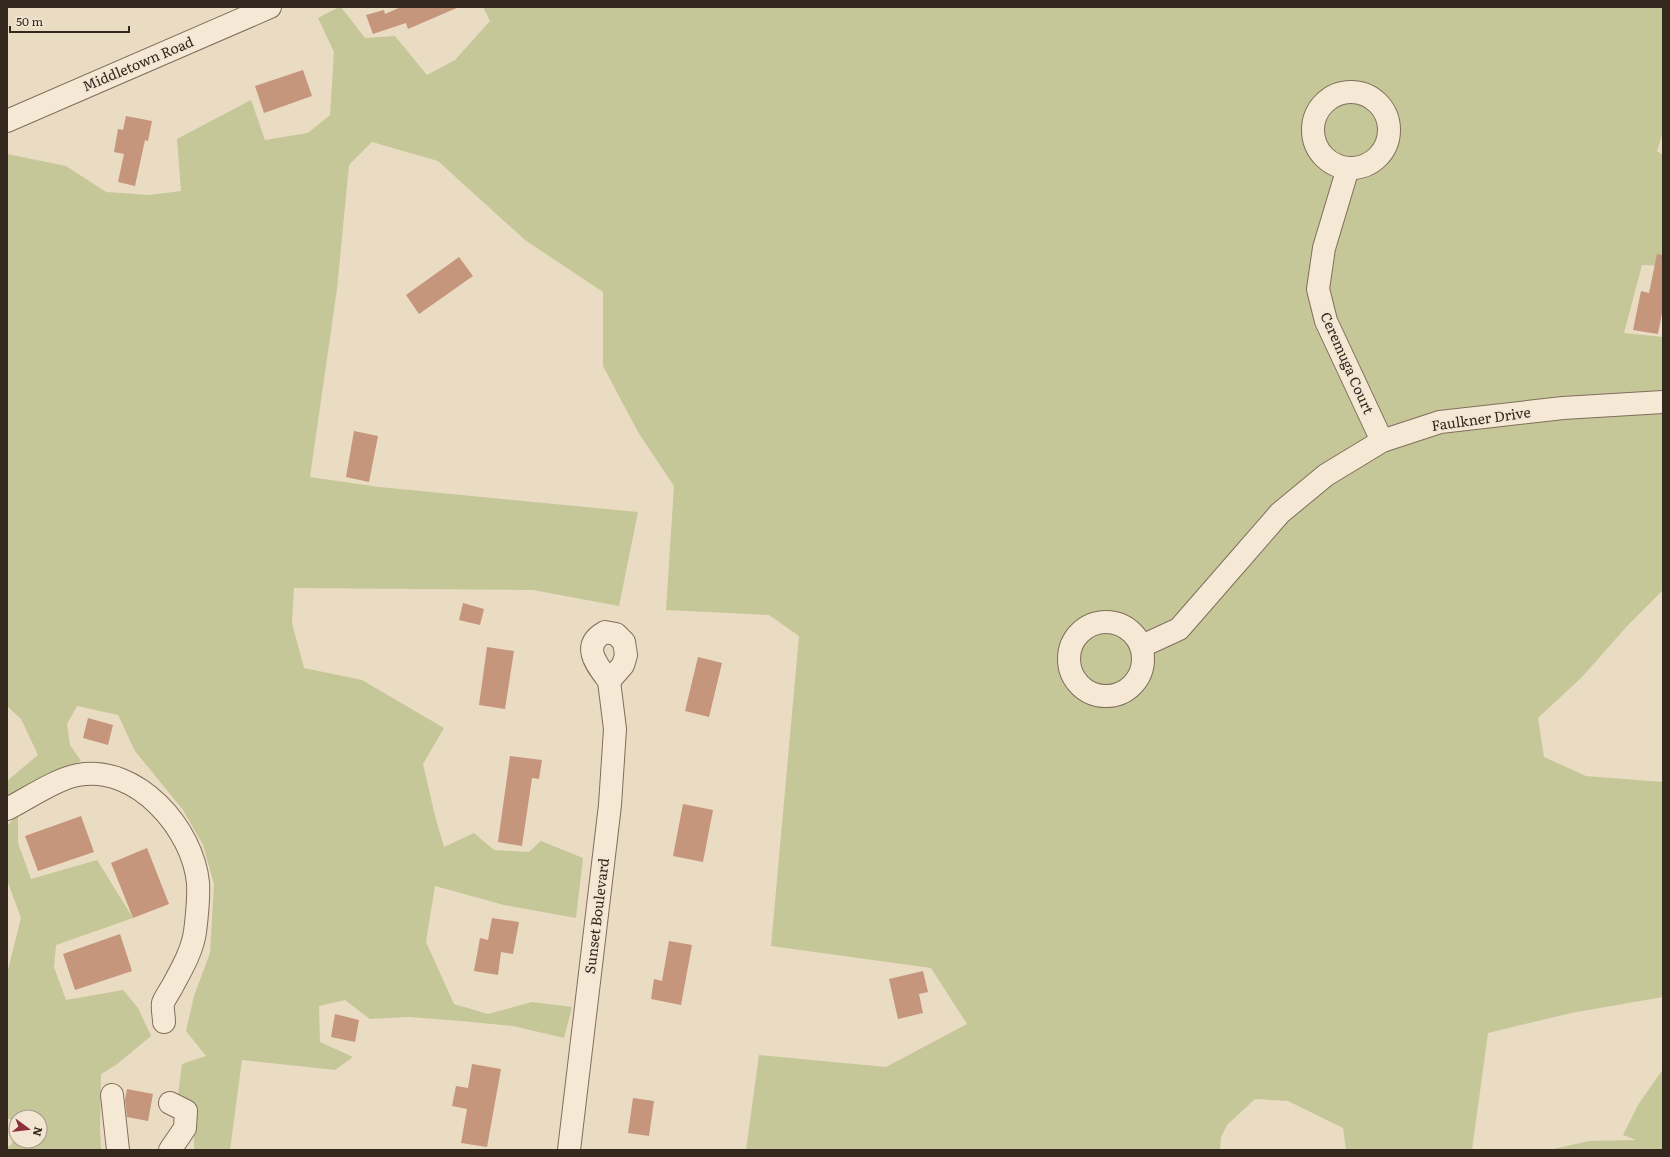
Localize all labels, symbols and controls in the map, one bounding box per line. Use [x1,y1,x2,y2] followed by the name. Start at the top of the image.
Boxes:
[10,8,129,34] scale bar
[16,12,43,30] text: 50 m
[79,30,197,96] street label: Middletown Road
[1316,308,1380,417] street label: Ceremuga Court
[1430,401,1532,435] street label: Faulkner Drive
[579,856,613,975] street label: Sunset Boulevard
[8,1109,48,1149] north arrow
[30,1125,48,1138] text: N

